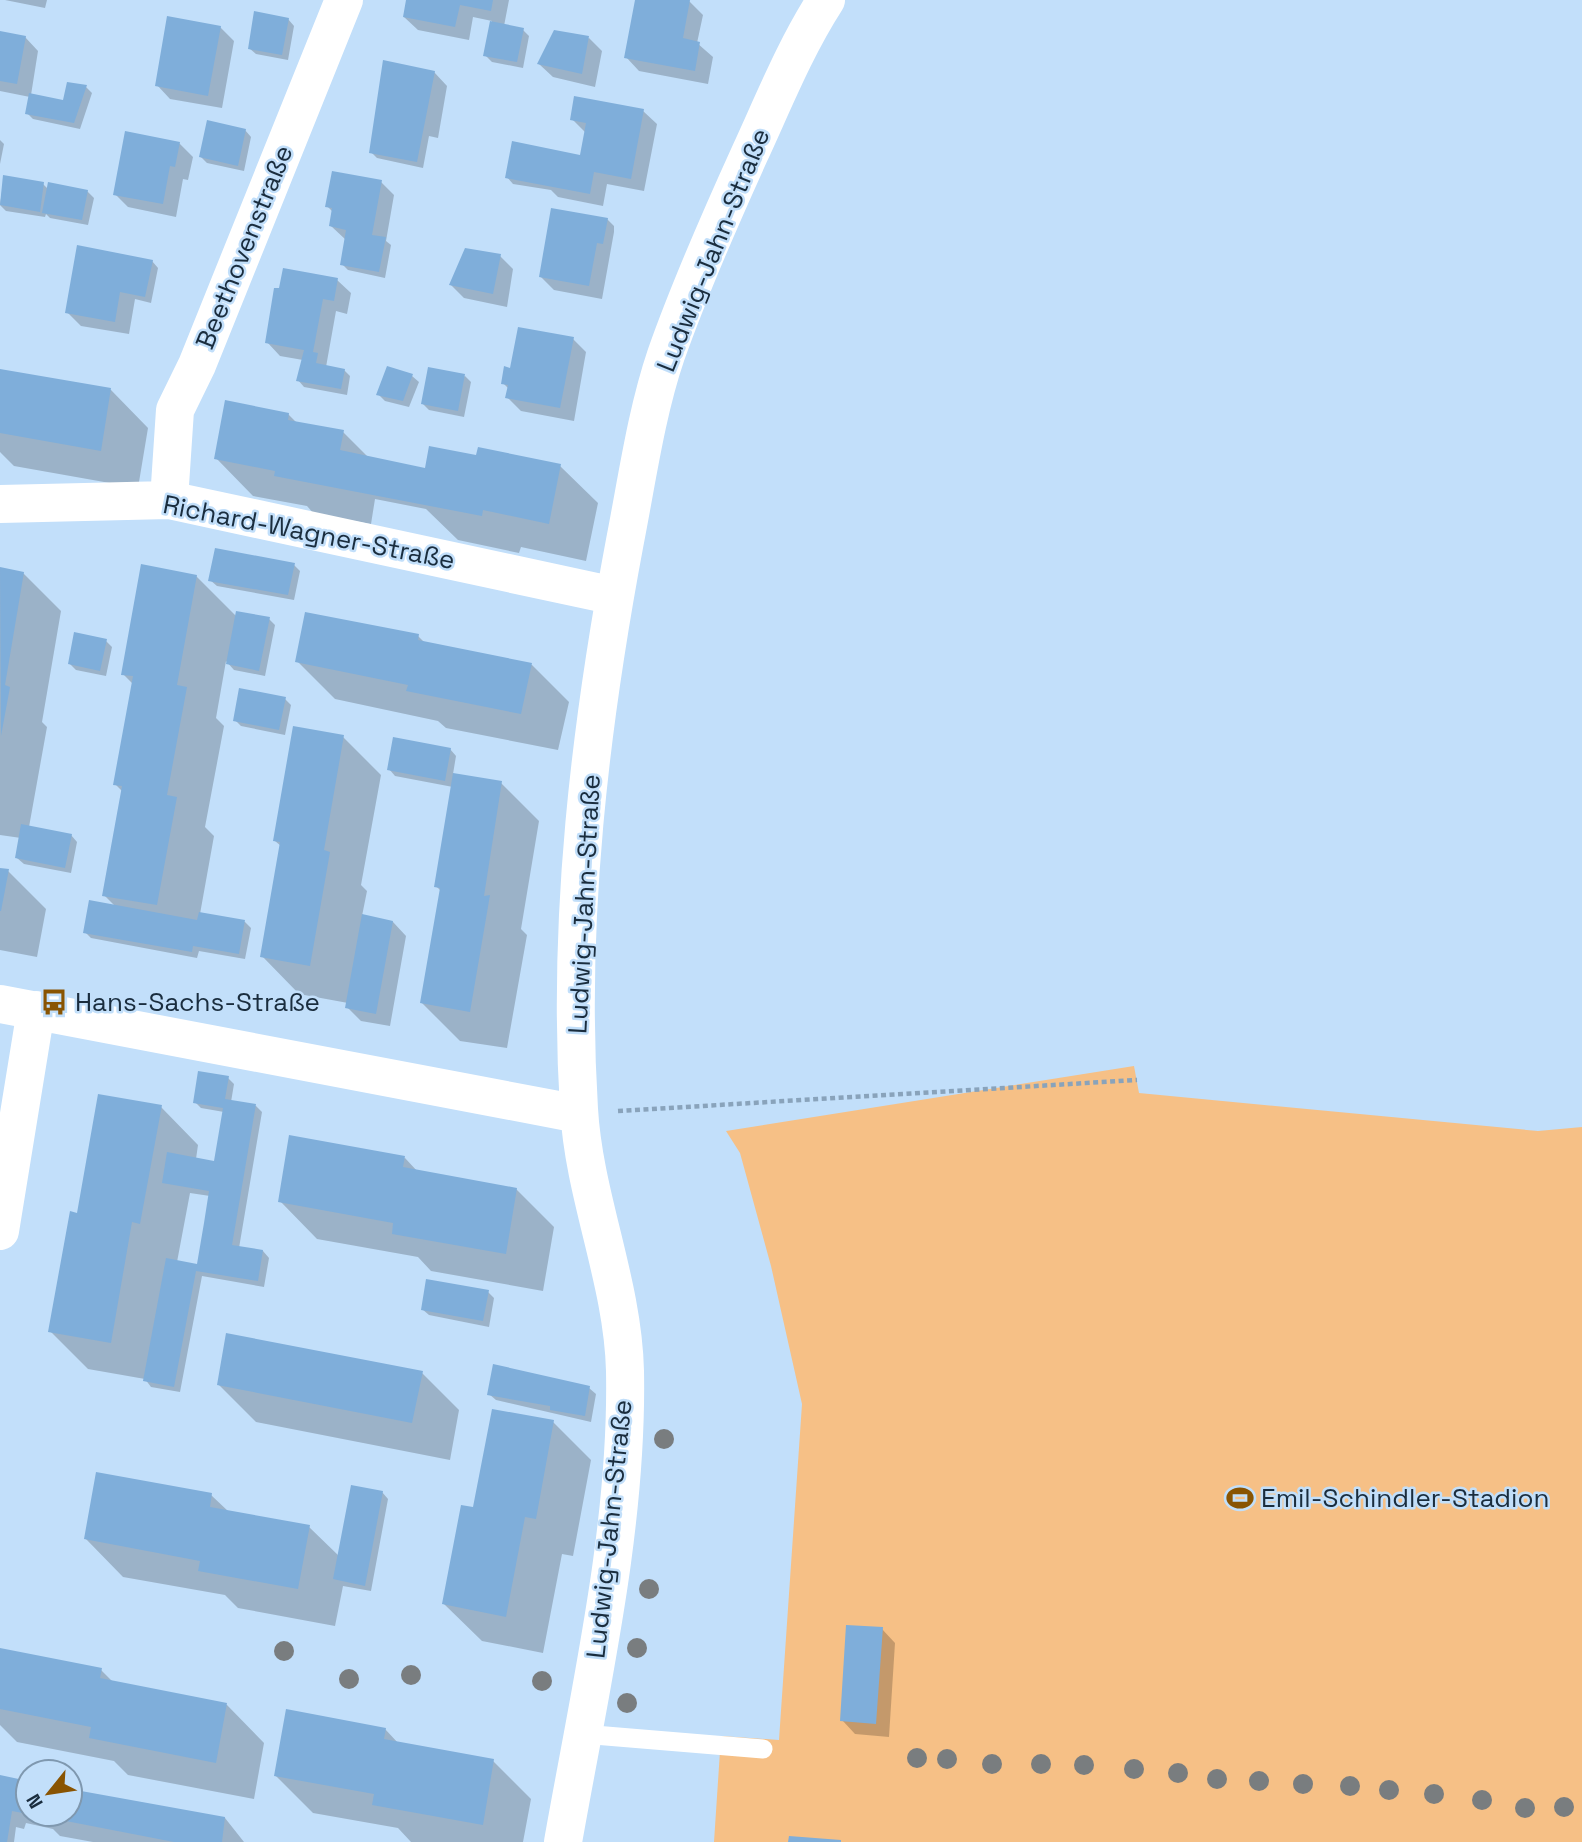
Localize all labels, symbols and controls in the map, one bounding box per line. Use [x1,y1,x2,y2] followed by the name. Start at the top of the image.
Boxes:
[649,123,777,377] street label: Ludwig-Jahn-Straße
[188,140,300,354] street label: Beethovenstraße
[160,487,458,577] street label: Richard-Wagner-Straße
[560,773,608,1035] street label: Ludwig-Jahn-Straße
[75,985,320,1019] place label: Hans-Sachs-Straße
[39,987,69,1017] bus stop icon: Hans-Sachs-Straße
[579,1398,639,1660] street label: Ludwig-Jahn-Straße
[1261,1481,1549,1515] place label: Emil-Schindler-Stadion
[1225,1483,1255,1513] sports icon: Emil-Schindler-Stadion
[14,1758,84,1828] north arrow
[21,1789,49,1813] text: N

